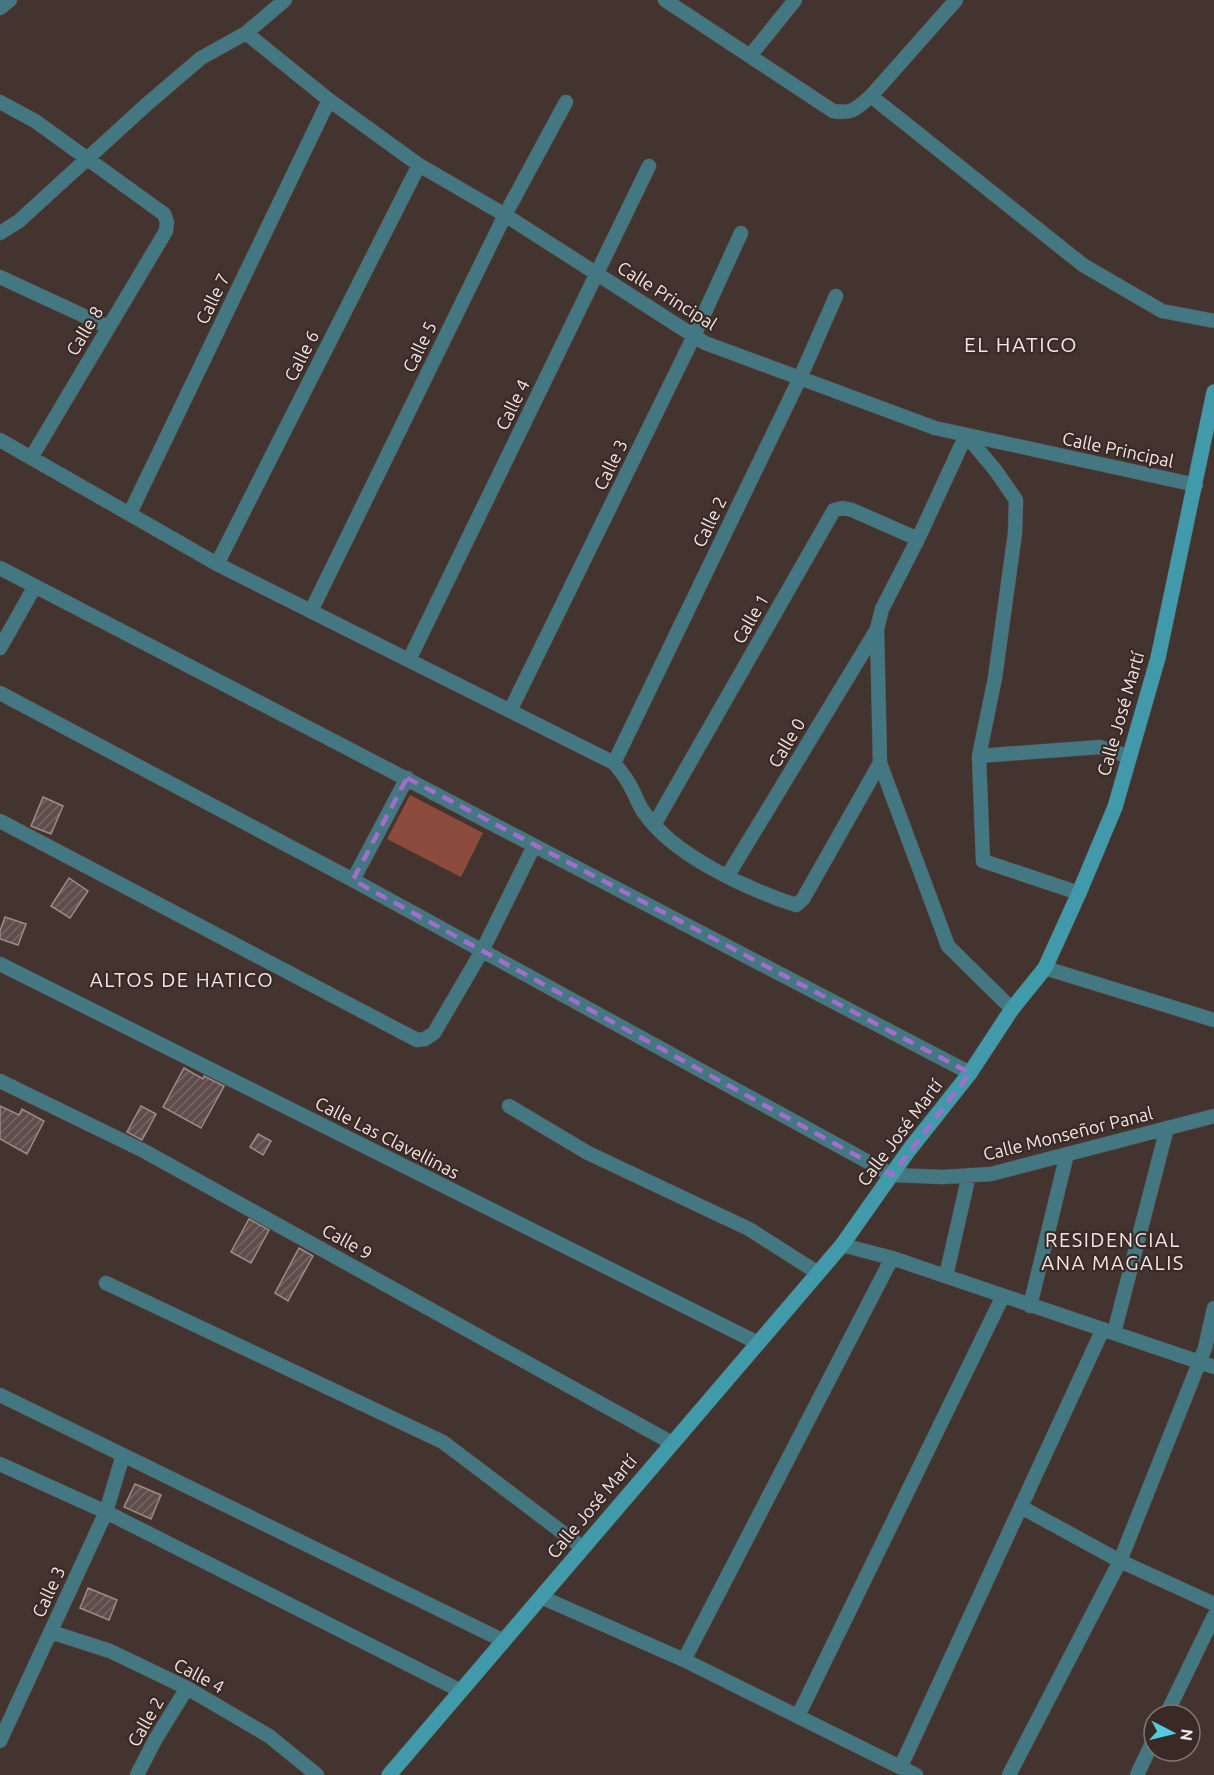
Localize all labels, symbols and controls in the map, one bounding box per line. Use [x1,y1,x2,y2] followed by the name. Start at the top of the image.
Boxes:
[614,257,721,334] street label: Calle Principal
[191,270,233,327] street label: Calle 7
[62,302,107,359] street label: Calle 8
[398,318,440,375] street label: Calle 5
[280,327,322,384] street label: Calle 6
[964,332,1078,356] district label: EL HATICO
[491,376,533,433] street label: Calle 4
[1061,427,1176,471] street label: Calle Principal
[589,436,631,493] street label: Calle 3
[688,493,730,550] street label: Calle 2
[728,590,772,647] street label: Calle 1
[1093,649,1147,778] street label: Calle José Martí
[764,714,809,771] street label: Calle 0
[90,968,274,991] district label: ALTOS DE HATICO
[853,1075,946,1190] street label: Calle José Martí
[312,1092,463,1182] street label: Calle Las Clavellinas
[981,1102,1155,1164] street label: Calle Monseñor Panal
[319,1219,376,1263] street label: Calle 9
[1041,1228,1185,1274] district label: RESIDENCIAL ANA MAGALIS
[542,1450,641,1562] street label: Calle José Martí
[28,1563,69,1620] street label: Calle 3
[171,1654,228,1697] street label: Calle 4
[123,1693,167,1750] street label: Calle 2
[1142,1703,1202,1763] north arrow
[1177,1728,1197,1742] text: N

